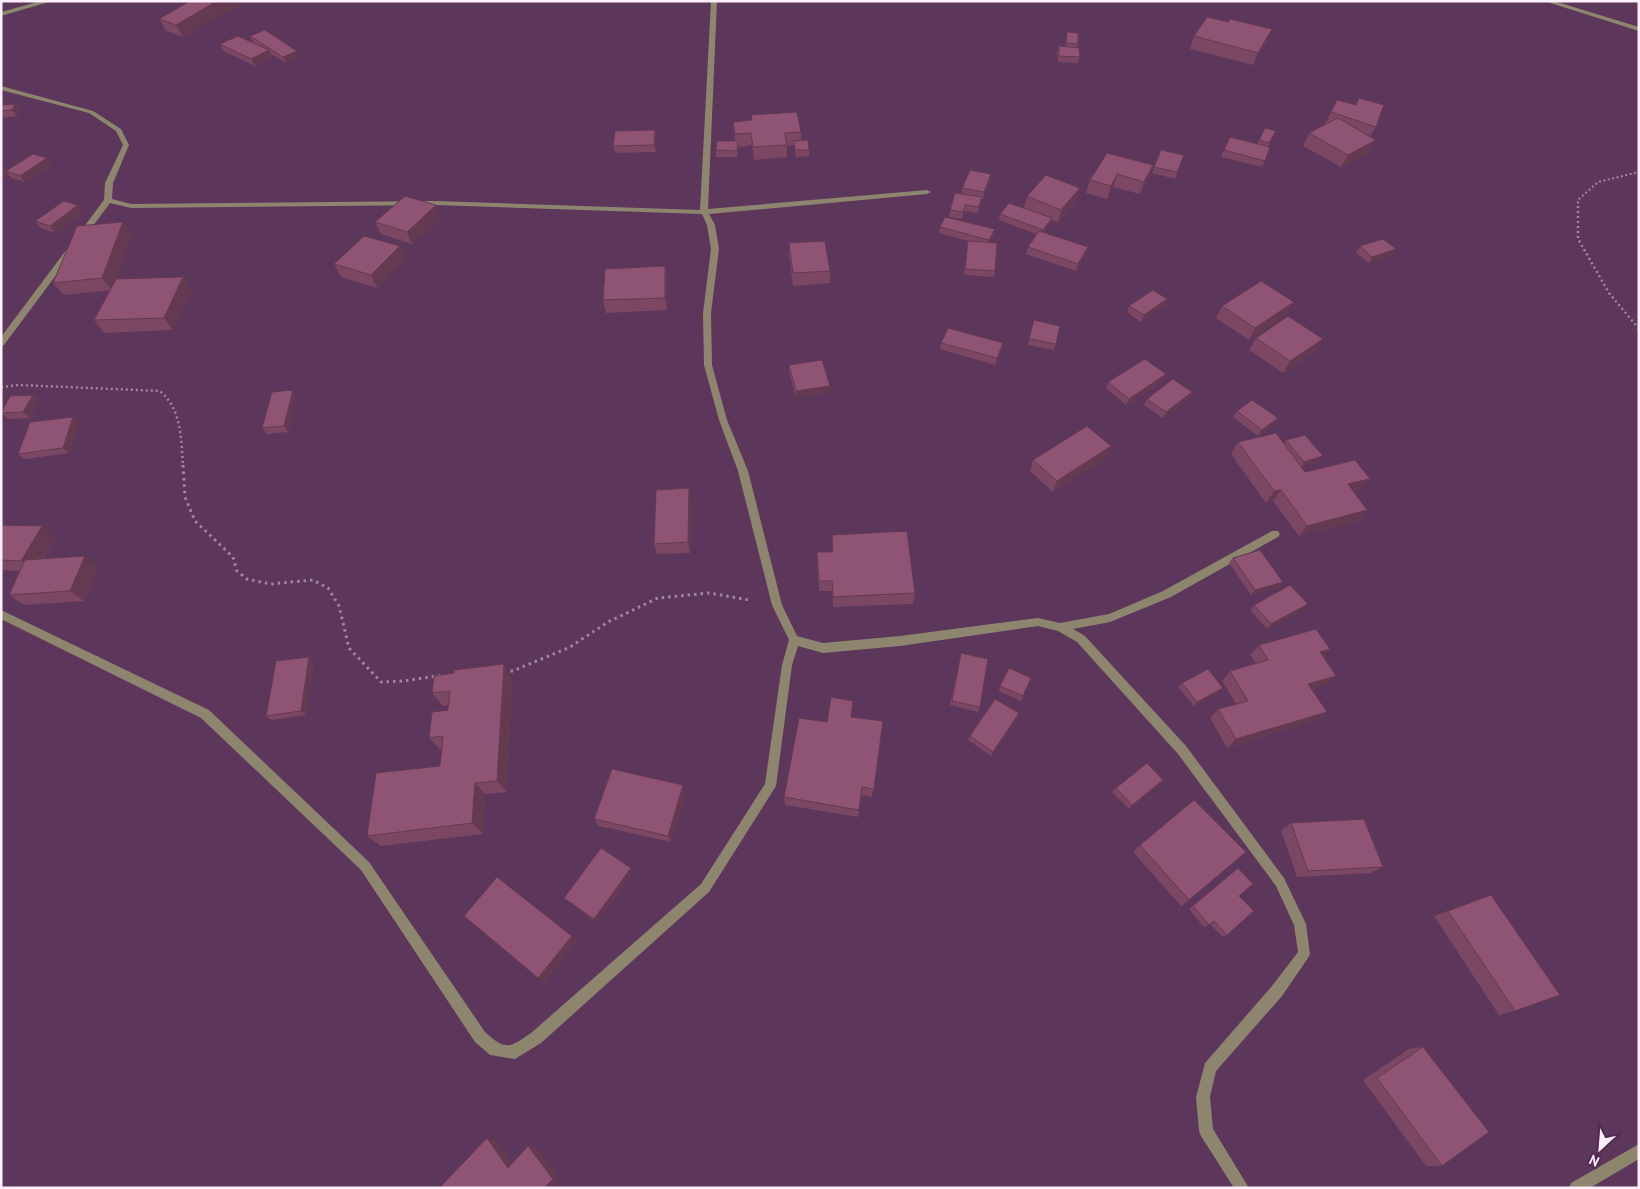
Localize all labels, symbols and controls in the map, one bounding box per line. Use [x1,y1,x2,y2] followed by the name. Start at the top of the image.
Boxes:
[1575,1124,1625,1174] north arrow
[1586,1151,1602,1171] text: N

